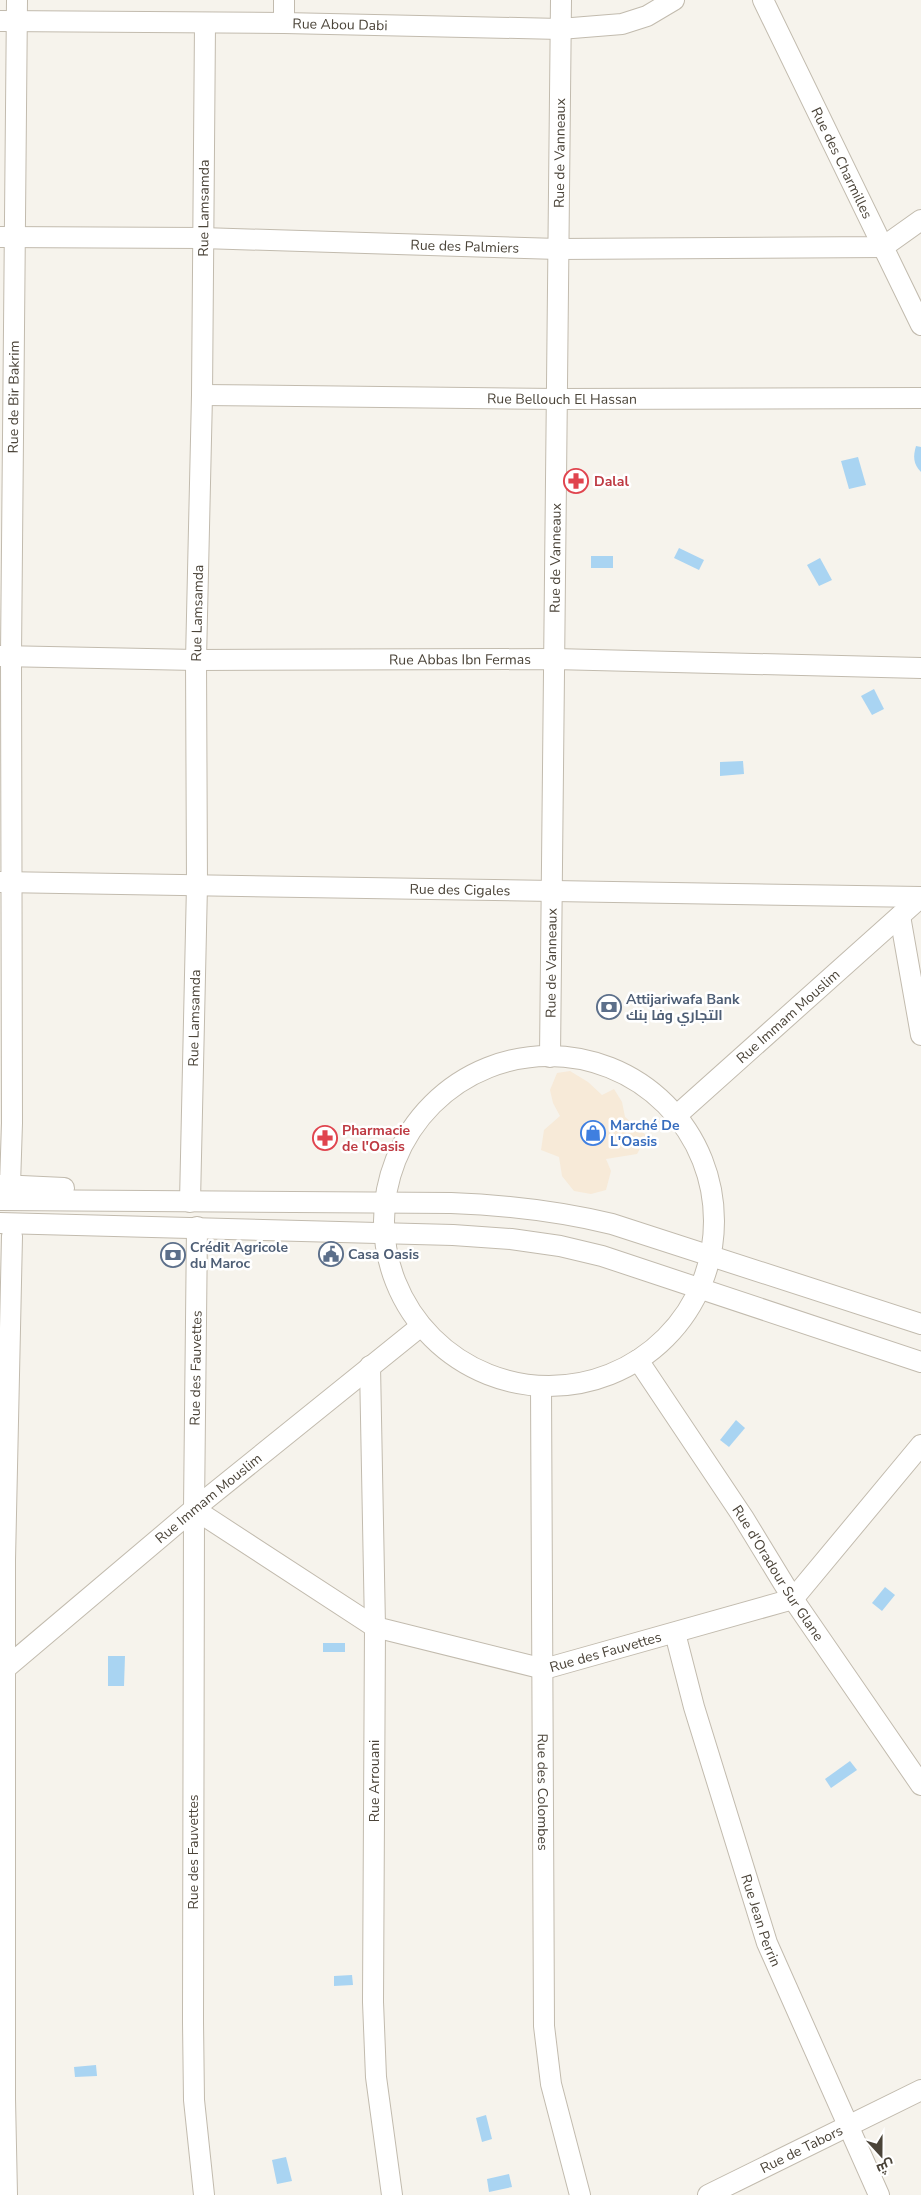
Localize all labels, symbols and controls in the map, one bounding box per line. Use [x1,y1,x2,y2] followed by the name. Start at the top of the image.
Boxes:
[292,14,388,35] street label: Rue Abou Dabi
[549,97,569,208] street label: Rue de Vanneaux
[807,104,877,222] street label: Rue des Charmilles
[194,160,213,257] street label: Rue Lamsamda
[410,235,520,257] street label: Rue des Palmiers
[3,340,23,454] street label: Rue de Bir Bakrim
[487,389,637,409] street label: Rue Bellouch El Hassan
[563,468,589,494] pharmacy icon: Dalal
[594,472,629,491] place label: Dalal
[545,502,565,613] street label: Rue de Vanneaux
[186,564,208,662] street label: Rue Lamsamda
[389,650,531,669] street label: Rue Abbas Ibn Fermas
[409,879,511,900] street label: Rue des Cigales
[541,907,561,1018] street label: Rue de Vanneaux
[732,965,844,1067] street label: Rue Immam Mouslim
[183,969,205,1067] street label: Rue Lamsamda
[626,990,740,1026] place label: Attijariwafa Bank التجاري وفا بنك
[596,994,622,1020] bank icon: Attijariwafa Bank التجاري وفا بنك
[610,1116,680,1151] place label: Marché De L'Oasis
[580,1120,606,1146] shop icon: Marché De L'Oasis
[342,1121,411,1156] place label: Pharmacie de l'Oasis
[312,1125,338,1151] pharmacy icon: Pharmacie de l'Oasis
[190,1238,288,1273] place label: Crédit Agricole du Maroc
[318,1241,344,1267] public building icon: Casa Oasis
[160,1242,186,1268] bank icon: Crédit Agricole du Maroc
[348,1245,419,1264] place label: Casa Oasis
[185,1310,207,1426] street label: Rue des Fauvettes
[151,1449,266,1547] street label: Rue Immam Mouslim
[728,1501,828,1645] street label: Rue d'Oradour Sur Glane
[547,1627,664,1676] street label: Rue des Fauvettes
[533,1733,553,1851] street label: Rue des Colombes
[365,1740,384,1822] street label: Rue Arrouani
[184,1794,203,1910] street label: Rue des Fauvettes
[737,1872,786,1970] street label: Rue Jean Perrin
[757,2120,846,2177] street label: Rue de Tabors
[856,2130,906,2180] north arrow
[874,2155,897,2179] text: ش

